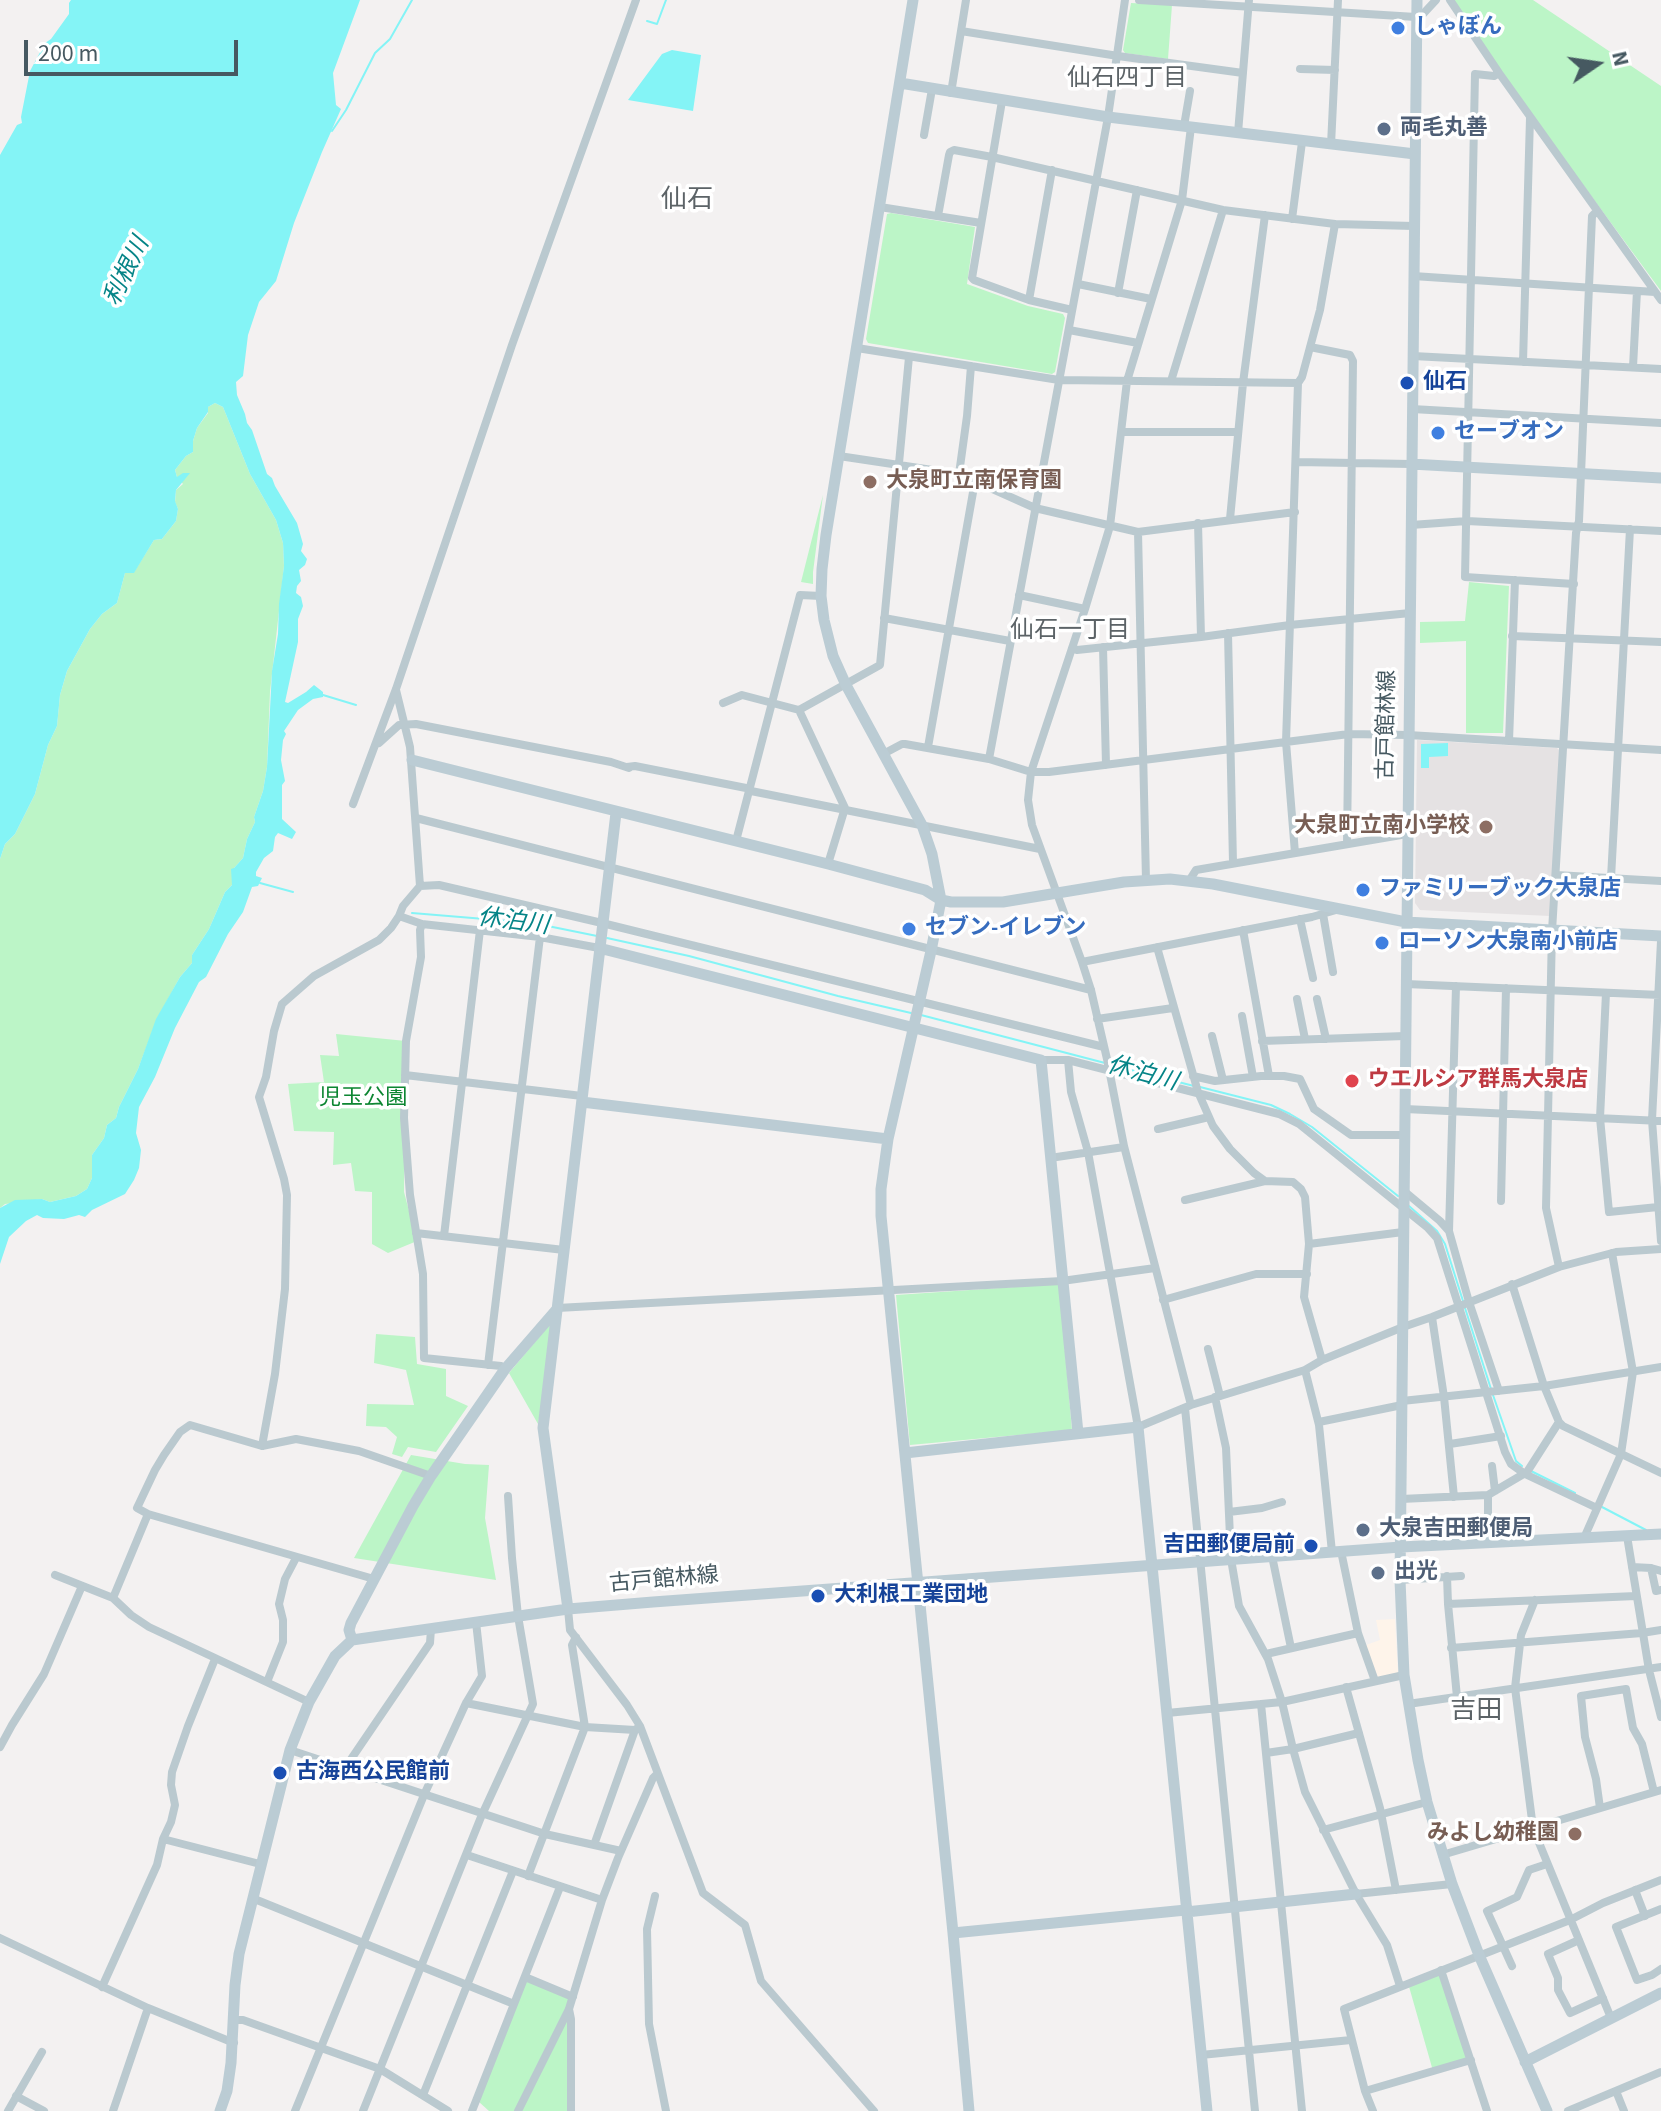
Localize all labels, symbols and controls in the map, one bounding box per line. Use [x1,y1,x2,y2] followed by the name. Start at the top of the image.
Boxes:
[1414,15,1502,41] place label: しゃぼん
[1389,19,1407,37] marker: しゃぼん
[28,24,242,74] scale bar
[1557,24,1637,104] north arrow
[38,36,98,71] text: 200 m
[1603,48,1638,69] text: N
[1067,66,1187,94] district label: 仙石四丁目
[1400,116,1488,142] place label: 両毛丸善
[1375,120,1393,138] marker: 両毛丸善
[661,185,713,217] district label: 仙石
[99,233,157,311] water label: 利根川
[1423,370,1467,396] place label: 仙石
[1398,374,1416,392] marker: 仙石
[1454,420,1564,446] place label: セーブオン
[1429,424,1447,442] marker: セーブオン
[886,469,1062,495] place label: 大泉町立南保育園
[861,473,879,491] marker: 大泉町立南保育園
[1010,618,1130,646] district label: 仙石一丁目
[1374,670,1402,780] street label: 古戸館林線
[1294,814,1470,840] place label: 大泉町立南小学校
[1477,818,1495,836] marker: 大泉町立南小学校
[1379,877,1621,903] place label: ファミリーブック大泉店
[1354,881,1372,899] marker: ファミリーブック大泉店
[476,904,550,942] water label: 休泊川
[925,916,1086,942] place label: セブン-イレブン
[900,920,918,938] marker: セブン-イレブン
[1398,930,1618,956] place label: ローソン大泉南小前店
[1373,934,1391,952] marker: ローソン大泉南小前店
[1103,1052,1181,1098] water label: 休泊川
[1368,1068,1588,1094] place label: ウエルシア群馬大泉店
[1343,1072,1361,1090] marker: ウエルシア群馬大泉店
[319,1086,407,1112] park label: 児玉公園
[1379,1517,1533,1543] place label: 大泉吉田郵便局
[1354,1521,1372,1539] marker: 大泉吉田郵便局
[1163,1533,1295,1559] place label: 吉田郵便局前
[1302,1537,1320,1555] marker: 吉田郵便局前
[1394,1560,1438,1586] place label: 出光
[608,1563,720,1599] street label: 古戸館林線
[1369,1564,1387,1582] marker: 出光
[834,1583,988,1609] place label: 大利根工業団地
[809,1587,827,1605] marker: 大利根工業団地
[1450,1696,1502,1728] district label: 吉田
[296,1760,450,1786] place label: 古海西公民館前
[271,1764,289,1782] marker: 古海西公民館前
[1427,1821,1559,1847] place label: みよし幼稚園
[1566,1825,1584,1843] marker: みよし幼稚園

